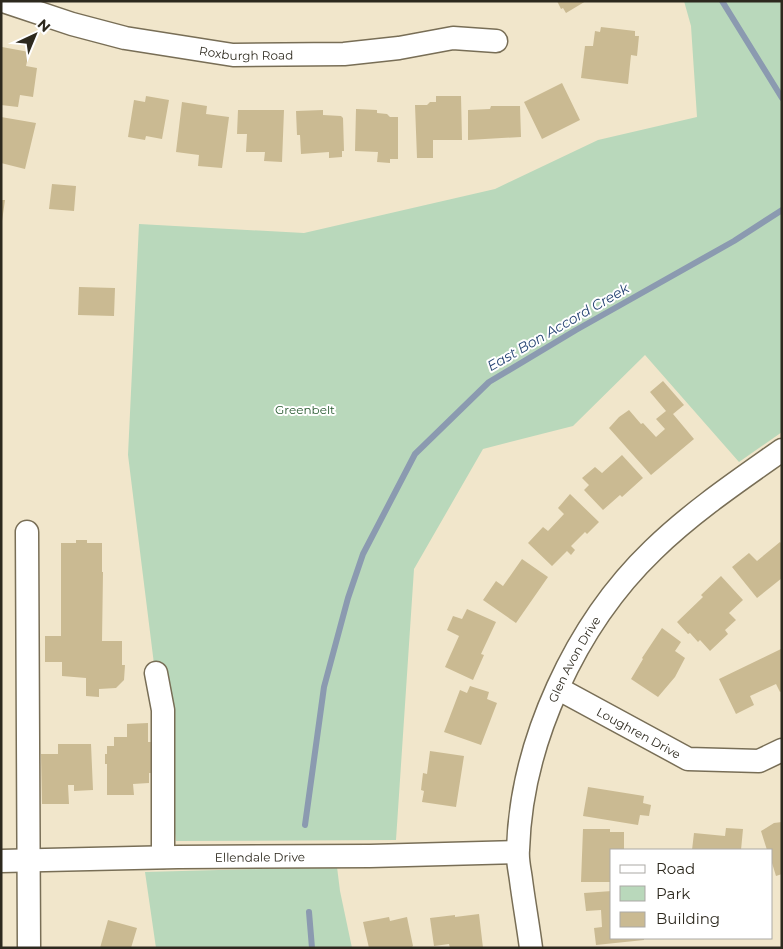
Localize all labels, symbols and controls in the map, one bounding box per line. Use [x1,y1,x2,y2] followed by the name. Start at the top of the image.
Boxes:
[10,10,60,60] north arrow
[34,15,54,36] text: N
[198,42,293,63] street label: Roxburgh Road
[484,279,633,375] water label: East Bon Accord Creek
[275,402,335,417] park label: Greenbelt
[545,613,603,704] street label: Glen Avon Drive
[594,703,684,761] street label: Loughren Drive
[215,849,305,864] street label: Ellendale Drive
[610,849,773,939] legend
[656,859,695,878] text: Road
[656,884,690,903] text: Park
[656,909,720,928] text: Building

